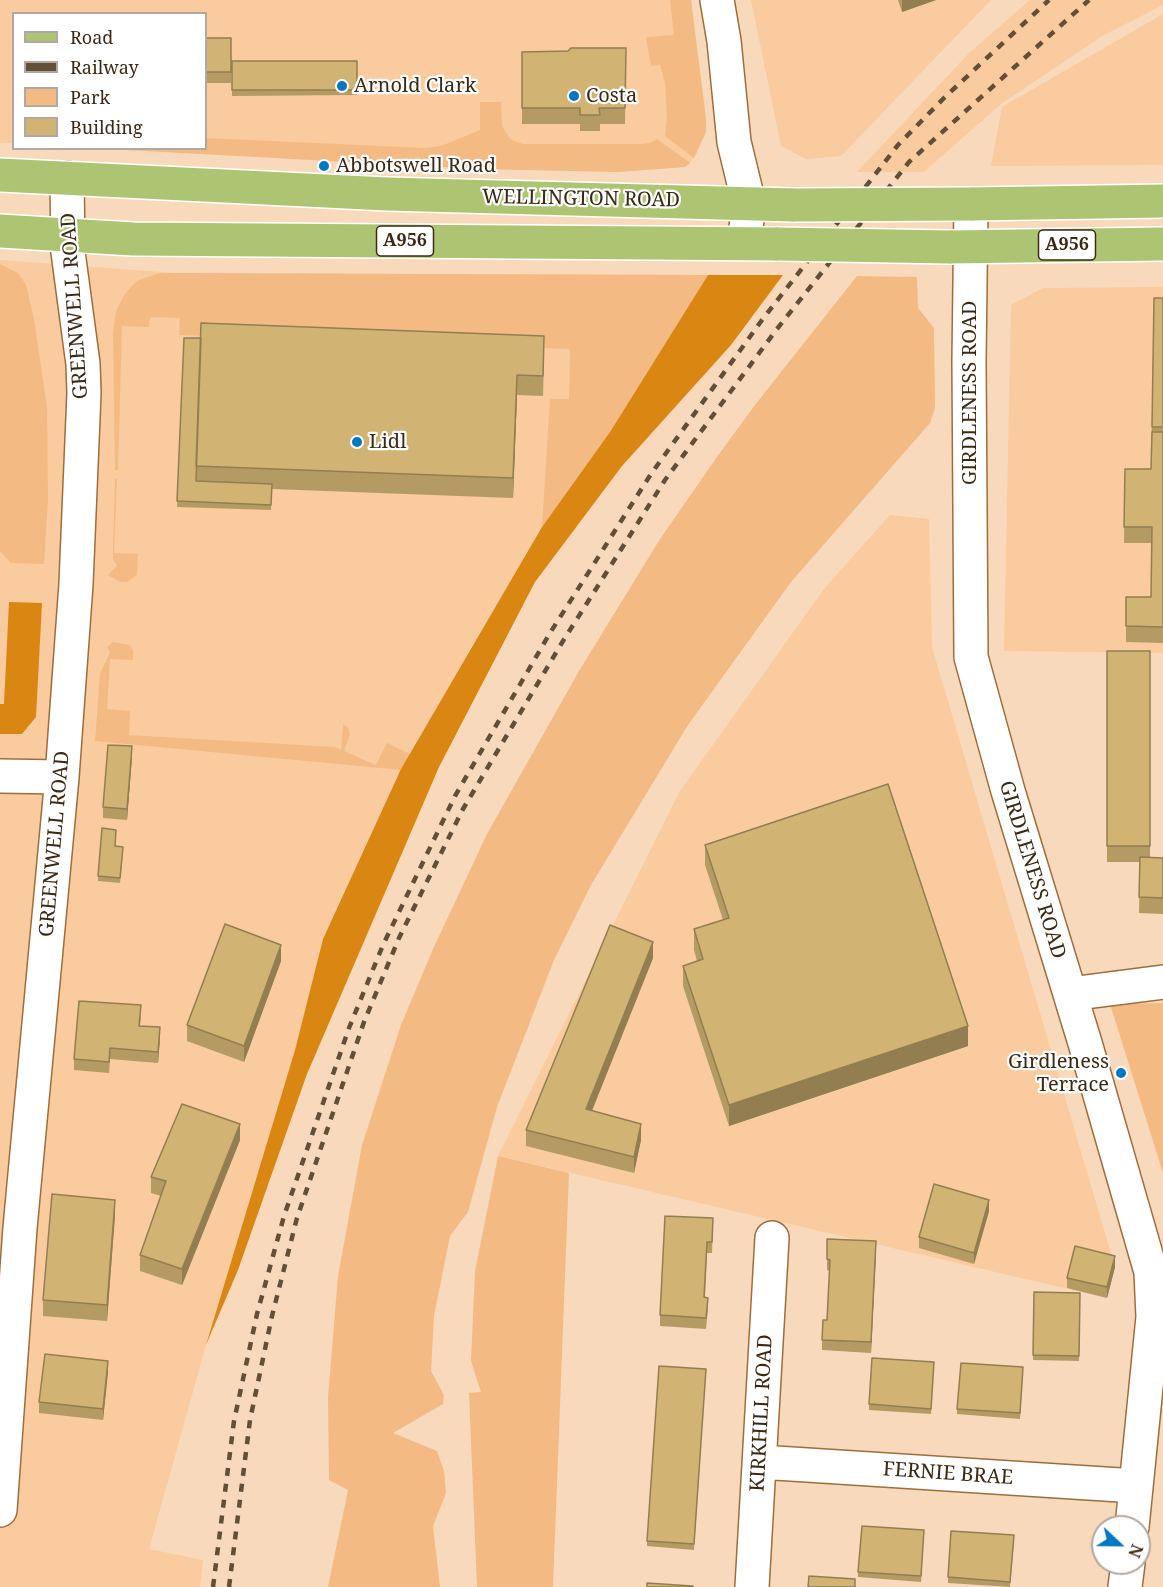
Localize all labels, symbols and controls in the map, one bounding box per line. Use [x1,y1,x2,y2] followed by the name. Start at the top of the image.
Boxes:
[12,12,207,150] legend
[70,25,113,49] text: Road
[70,55,139,79] text: Railway
[354,74,476,98] place label: Arnold Clark
[335,79,349,93] marker: Arnold Clark
[586,84,637,108] place label: Costa
[70,85,110,109] text: Park
[567,89,581,103] marker: Costa
[70,115,143,139] text: Building
[336,154,496,178] place label: Abbotswell Road
[317,159,331,173] marker: Abbotswell Road
[482,185,680,213] street label: WELLINGTON ROAD
[57,212,93,400] street label: GREENWELL ROAD
[376,226,434,256] road number: A956
[1038,230,1096,260] road number: A956
[958,301,982,485] street label: GIRDLENESS ROAD
[369,430,406,454] place label: Lidl
[350,435,364,449] marker: Lidl
[35,750,75,938] street label: GREENWELL ROAD
[994,778,1070,962] street label: GIRDLENESS ROAD
[1008,1050,1109,1097] place label: Girdleness Terrace
[1114,1066,1128,1080] marker: Girdleness Terrace
[746,1334,778,1492] street label: KIRKHILL ROAD
[882,1457,1014,1491] street label: FERNIE BRAE
[1091,1515,1151,1575] north arrow
[1123,1541,1148,1561] text: N

